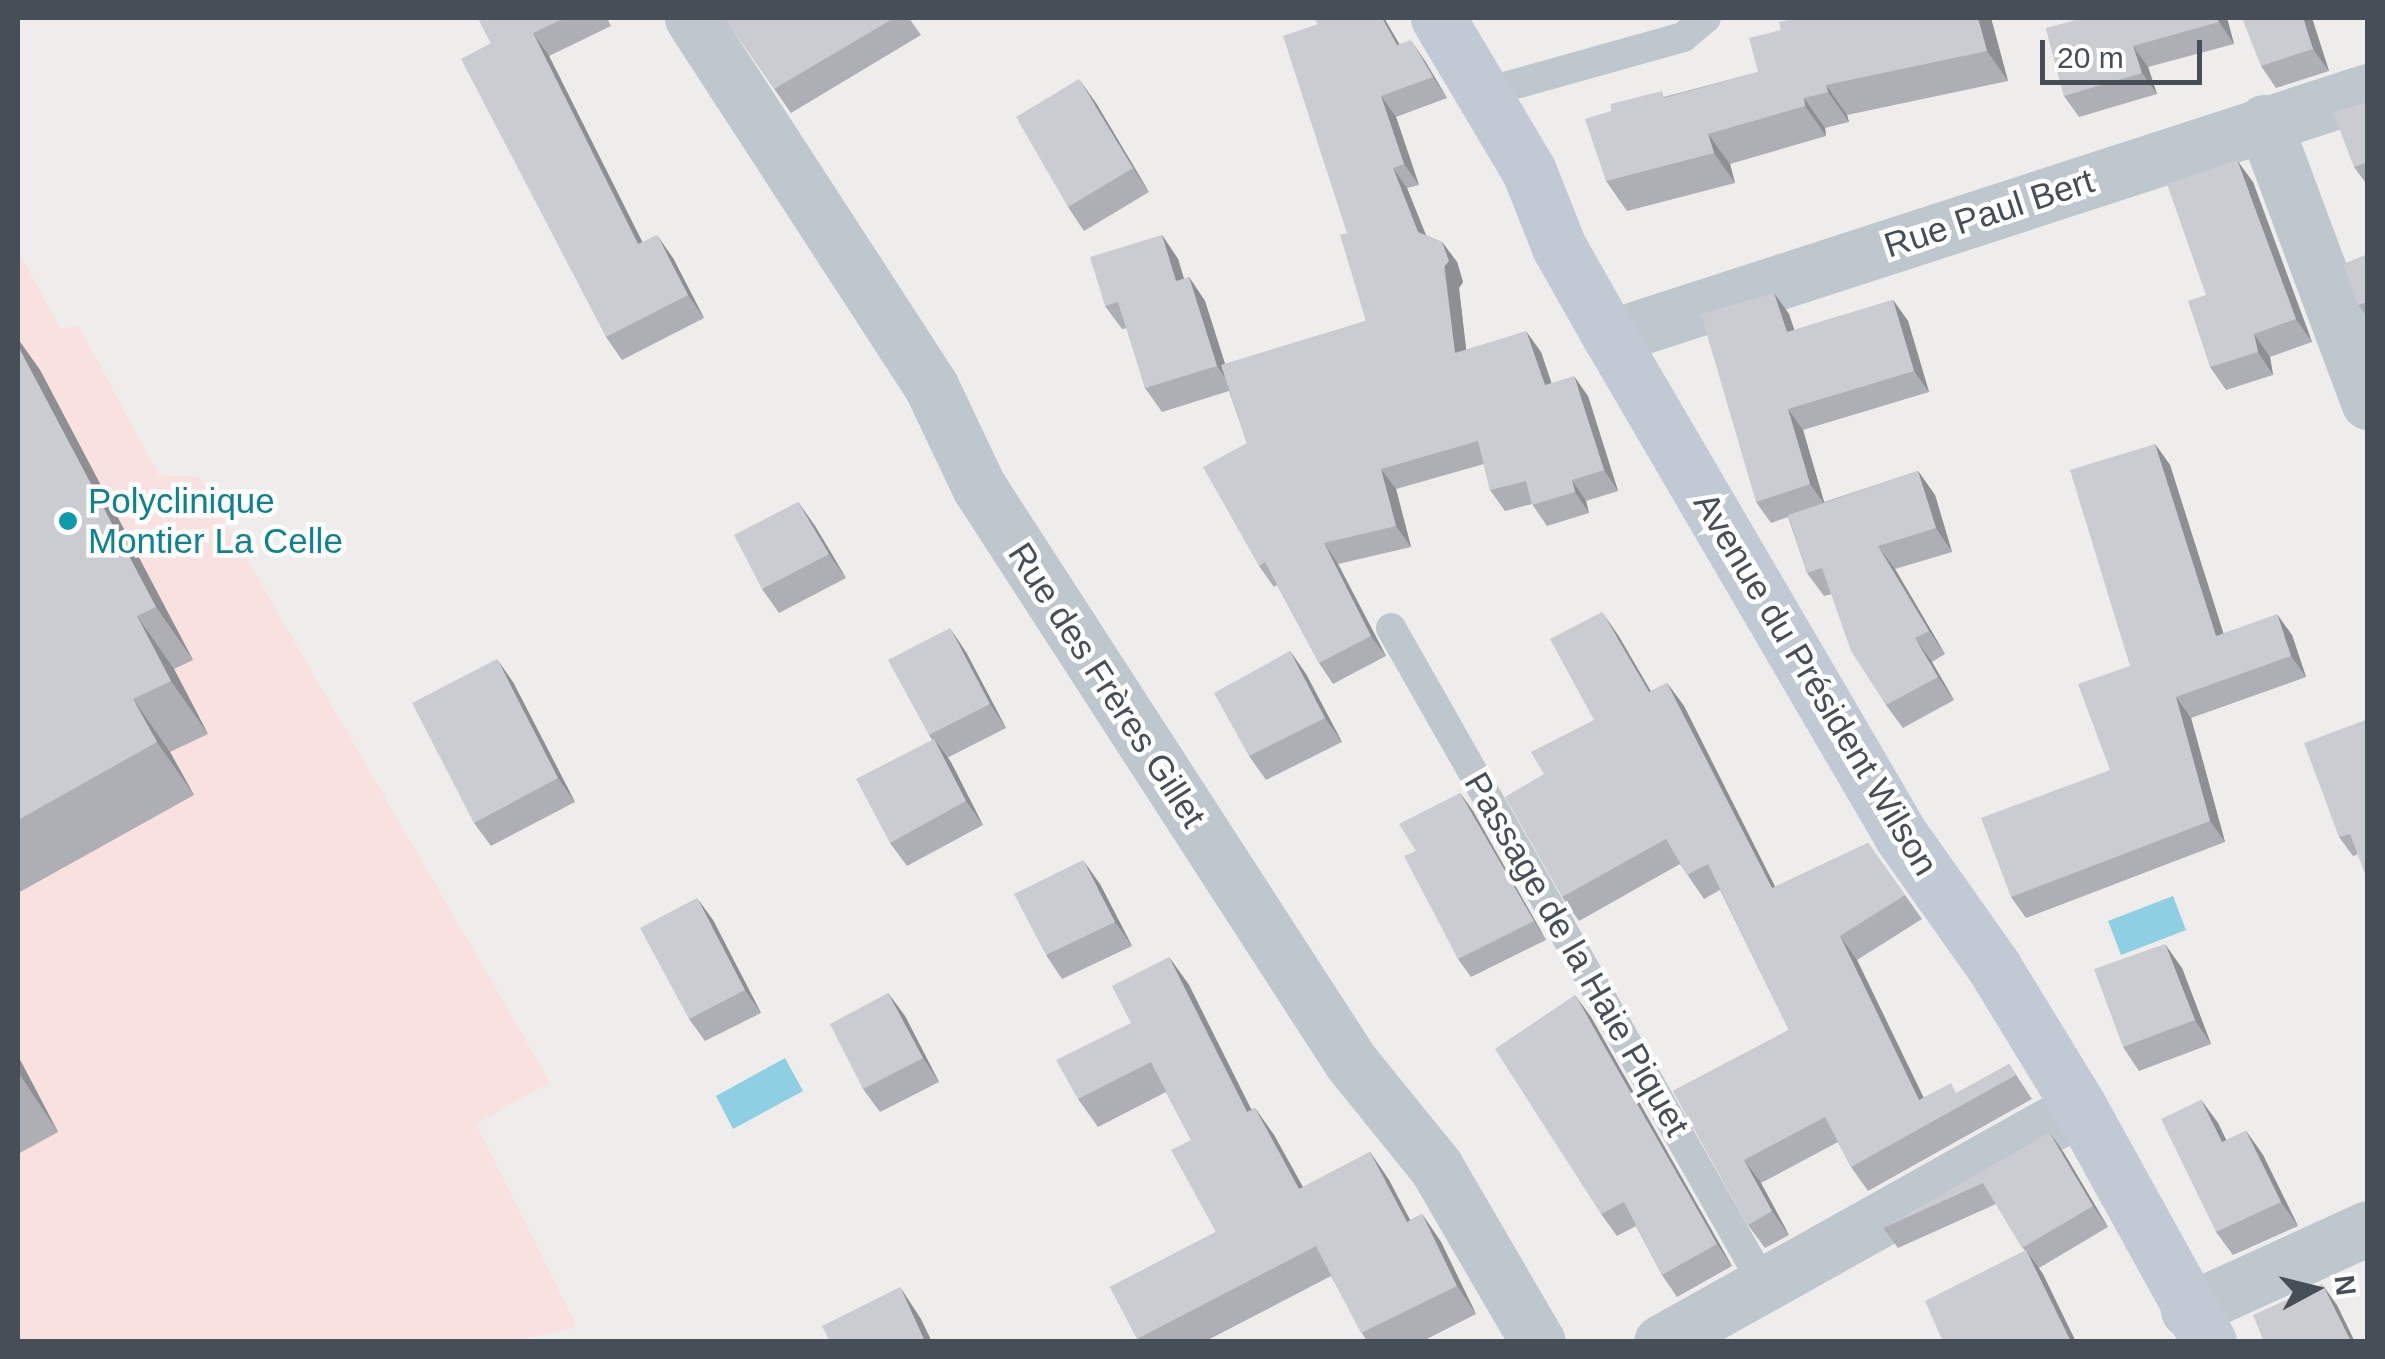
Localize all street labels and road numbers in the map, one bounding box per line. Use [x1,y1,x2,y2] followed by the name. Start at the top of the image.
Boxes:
[1879,159,2099,267] street label: Rue Paul Bert
[1685,485,1947,883] street label: Avenue du Président Wilson
[999,535,1215,835] street label: Rue des Frères Gillet
[1456,765,1698,1143] street label: Passage de la Haie Piquet

